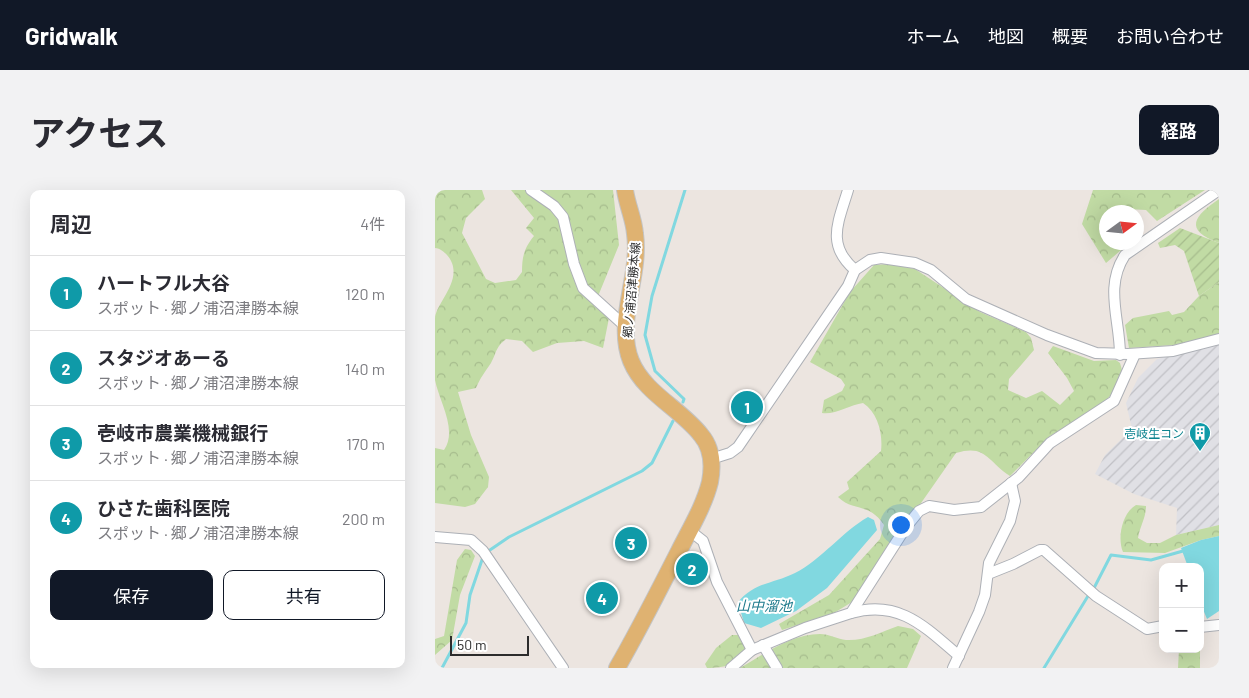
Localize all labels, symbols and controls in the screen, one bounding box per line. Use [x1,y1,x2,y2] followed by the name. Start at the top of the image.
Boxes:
[25,21,118,50] text: Gridwalk
[907,25,960,47] text: ホーム
[988,25,1024,47] text: 地図
[1052,25,1088,47] text: 概要
[1116,25,1224,47] text: お問い合わせ
[1139,105,1219,155] button: 経路
[30,111,168,153] text: アクセス
[1099,205,1144,250] north arrow
[50,211,92,236] text: 周辺
[360,214,385,233] text: 4件
[620,242,642,338] street label: 郷ノ浦沼津勝本線
[97,271,230,294] text: ハートフル大谷
[63,284,69,303] text: 1
[345,284,385,303] text: 120 m
[97,298,299,317] text: スポット · 郷ノ浦沼津勝本線
[97,346,230,369] text: スタジオあーる
[62,359,70,378] text: 2
[345,359,385,378] text: 140 m
[97,373,299,392] text: スポット · 郷ノ浦沼津勝本線
[731,388,763,426] pin: 1
[97,421,268,444] text: 壱岐市農業機械銀行
[1188,421,1212,452] building icon: 壱岐生コン
[1124,426,1184,440] place label: 壱岐生コン
[62,434,70,453] text: 3
[346,434,385,453] text: 170 m
[97,448,299,467] text: スポット · 郷ノ浦沼津勝本線
[97,496,230,519] text: ひさた歯科医院
[61,509,71,528] text: 4
[342,509,385,528] text: 200 m
[888,512,914,538] your location
[97,523,299,542] text: スポット · 郷ノ浦沼津勝本線
[615,524,647,562] pin: 3
[676,550,708,588] pin: 2
[1159,563,1204,653] map controls
[1159,563,1204,608] button: +
[50,570,213,620] button: 保存
[223,570,385,620] button: 共有
[586,579,618,617] pin: 4
[736,597,794,614] water label: 山中溜池
[1159,608,1204,653] button: −
[450,633,529,656] scale bar
[457,636,486,653] text: 50 m

